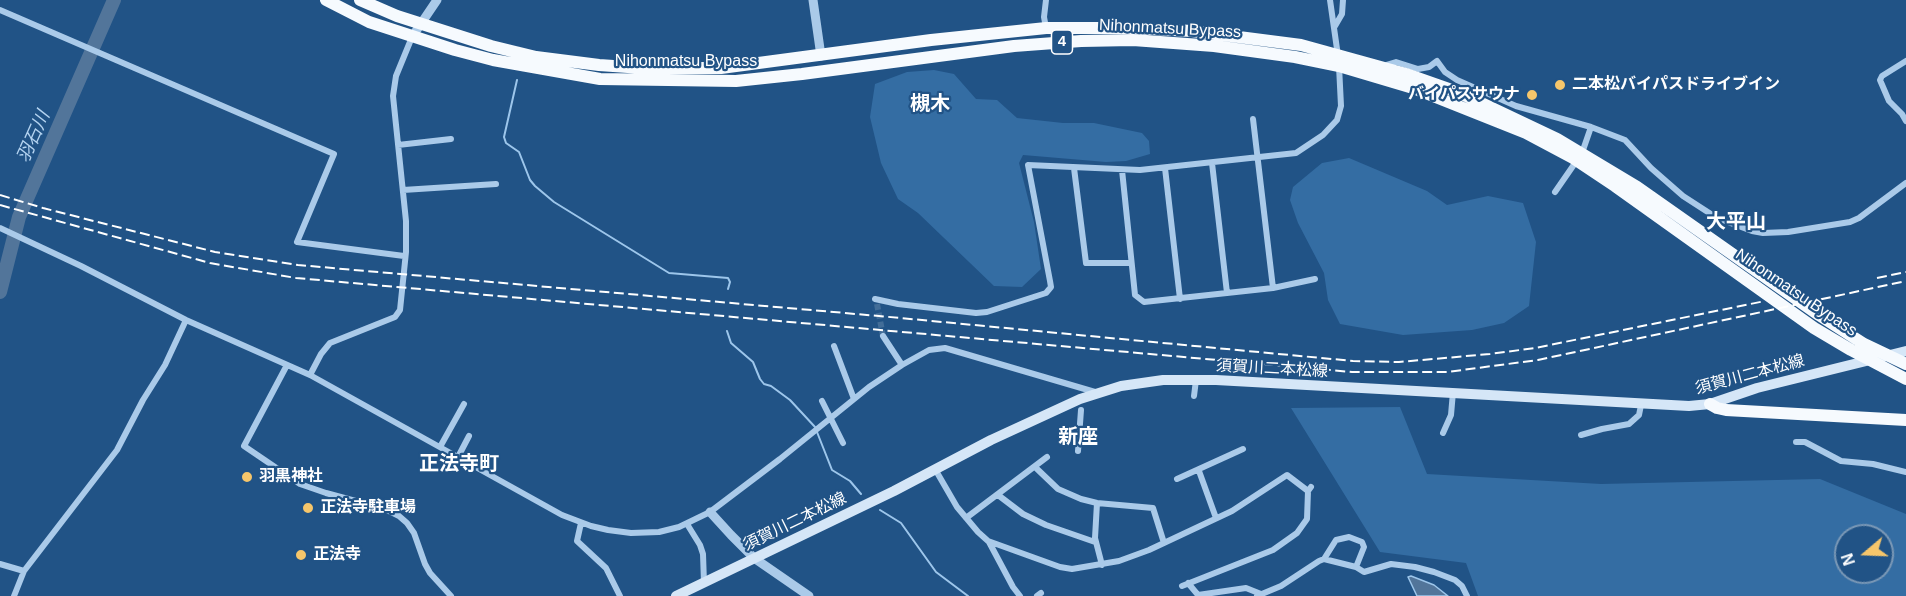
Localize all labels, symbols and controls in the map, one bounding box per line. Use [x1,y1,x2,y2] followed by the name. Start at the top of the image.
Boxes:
[1098,16,1242,42] street label: Nihonmatsu Bypass
[1052,30,1072,54] road number: 4
[615,52,757,72] street label: Nihonmatsu Bypass
[1572,75,1780,95] place label: 二本松バイパスドライブイン
[1553,78,1567,92] marker: 二本松バイパスドライブイン
[1408,85,1520,105] place label: バイパスサウナ
[1525,88,1539,102] marker: バイパスサウナ
[910,92,950,116] district label: 槻木
[13,108,55,166] water label: 羽石川
[1706,210,1766,234] district label: 大平山
[1732,245,1860,341] street label: Nihonmatsu Bypass
[1693,351,1807,399] street label: 須賀川二本松線
[1216,356,1328,382] street label: 須賀川二本松線
[1058,425,1098,449] district label: 新座
[419,452,499,476] district label: 正法寺町
[259,467,323,487] place label: 羽黒神社
[240,470,254,484] marker: 羽黒神社
[740,489,850,555] street label: 須賀川二本松線
[320,498,416,518] place label: 正法寺駐車場
[301,501,315,515] marker: 正法寺駐車場
[1834,524,1894,584] north arrow
[313,545,361,565] place label: 正法寺
[294,548,308,562] marker: 正法寺
[1838,551,1858,568] text: N

